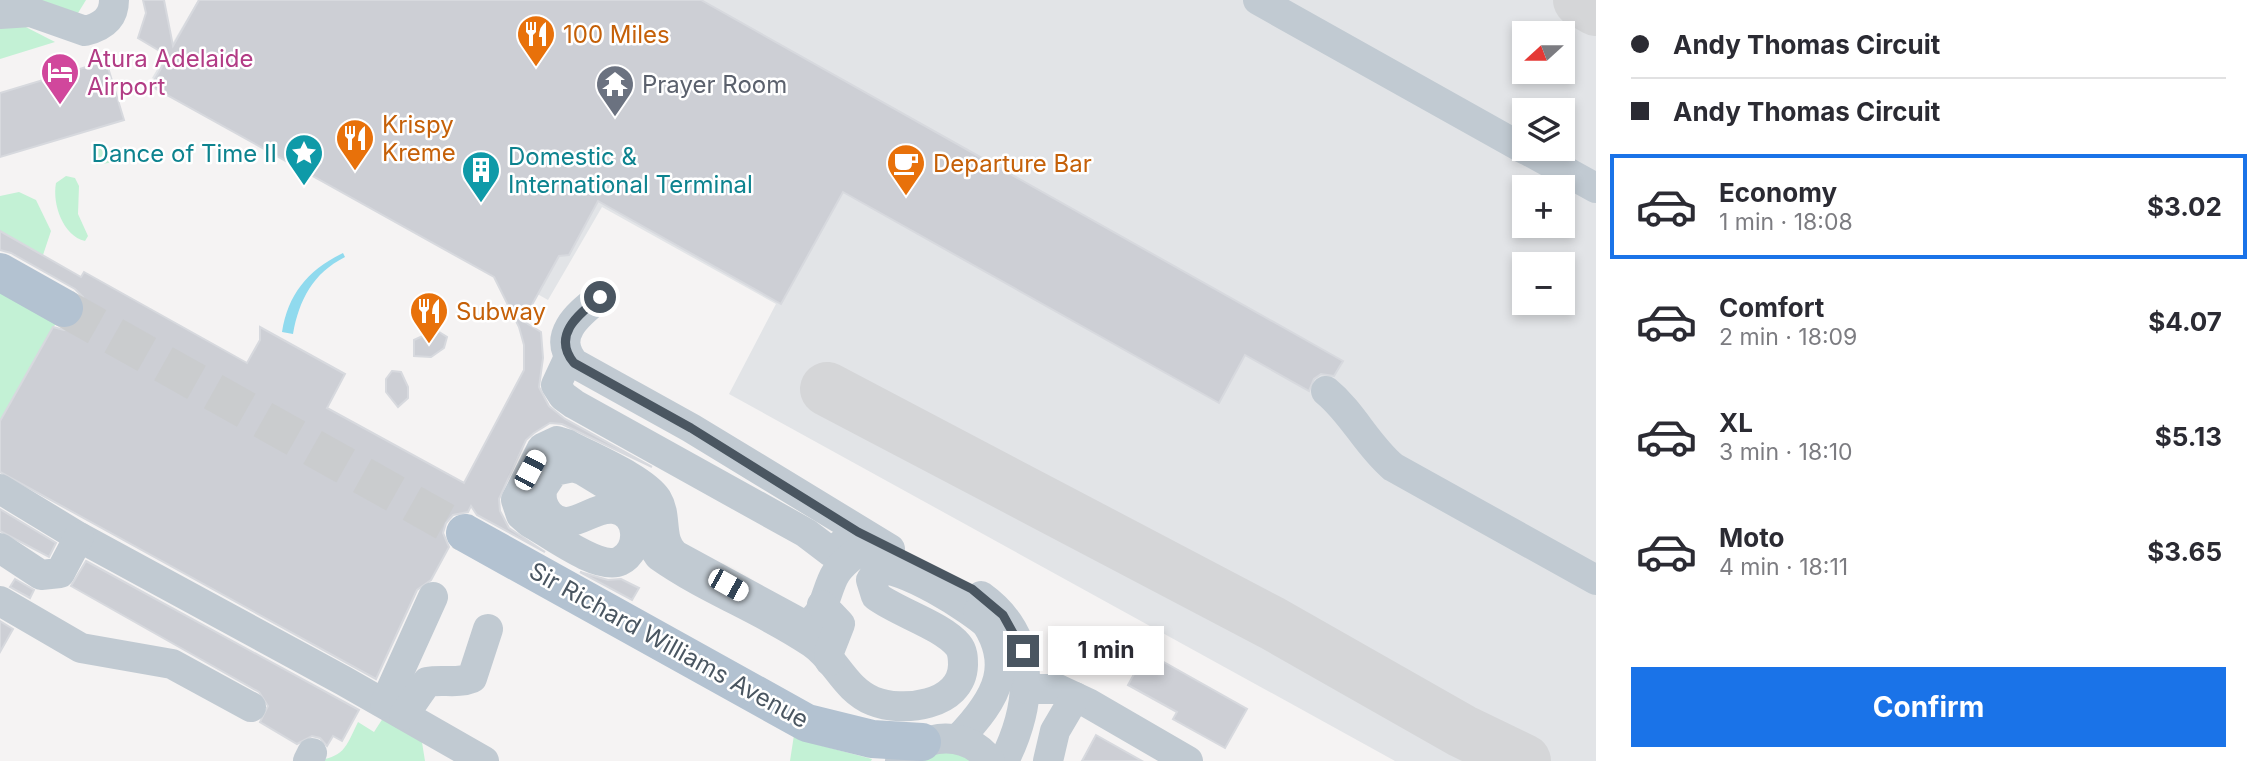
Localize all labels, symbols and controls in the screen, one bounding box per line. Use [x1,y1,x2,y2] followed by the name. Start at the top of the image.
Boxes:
[515,13,557,68] restaurant icon: 100 Miles
[563,20,670,49] place label: 100 Miles
[1512,21,1575,84] north arrow
[1512,21,1575,315] map controls
[1673,29,1940,60] text: Andy Thomas Circuit
[87,44,253,101] place label: Atura Adelaide Airport
[39,51,81,106] hotel icon: Atura Adelaide Airport
[594,63,636,118] temple icon: Prayer Room
[642,70,787,99] place label: Prayer Room
[1673,96,1940,127] text: Andy Thomas Circuit
[1512,98,1575,161] button: layers
[382,110,456,167] place label: Krispy Kreme
[334,117,376,172] restaurant icon: Krispy Kreme
[283,132,325,187] place icon: Dance of Time II
[92,139,277,168] place label: Dance of Time II
[508,142,753,199] place label: Domestic & International Terminal
[885,142,927,197] cafe icon: Departure Bar
[460,149,502,204] building icon: Domestic & International Terminal
[933,149,1092,178] place label: Departure Bar
[1512,175,1575,238] button: +
[1635,175,1698,238] icon: car
[1719,177,1837,208] text: Economy
[2147,191,2222,222] text: $3.02
[1719,208,1853,236] text: 1 min · 18:08
[1512,252,1575,315] button: −
[584,281,616,313] route start
[408,290,450,345] restaurant icon: Subway
[1635,290,1698,353] icon: car
[1719,292,1824,323] text: Comfort
[456,297,546,326] place label: Subway
[2148,306,2222,337] text: $4.07
[1719,323,1857,351] text: 2 min · 18:09
[1635,405,1698,468] icon: car
[1719,407,1753,438] text: XL
[2155,421,2222,452] text: $5.13
[1719,438,1853,466] text: 3 min · 18:10
[511,447,550,493] car
[1635,520,1698,583] icon: car
[1719,522,1784,553] text: Moto
[2147,536,2222,567] text: $3.65
[1719,553,1848,581] text: 4 min · 18:11
[524,556,814,734] street label: Sir Richard Williams Avenue
[705,566,752,604] car
[1048,626,1163,676] callout: 1 min
[1007,635,1039,667] route end
[1078,636,1134,664] text: 1 min
[1631,667,2226,747] button: Confirm

